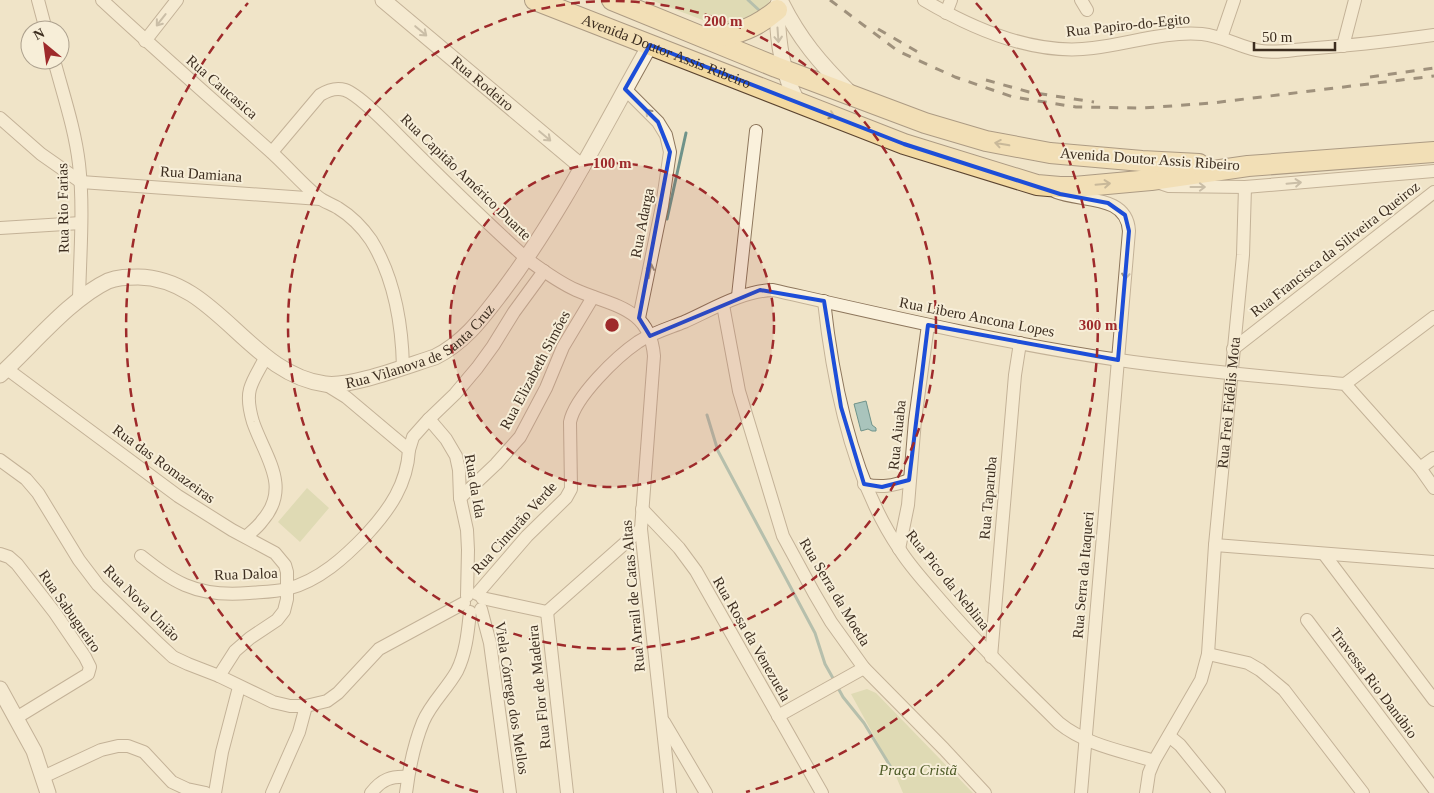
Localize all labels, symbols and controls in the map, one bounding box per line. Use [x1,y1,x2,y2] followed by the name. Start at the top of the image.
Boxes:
[579,11,753,91] street label: Avenida Doutor Assis Ribeiro
[1065,11,1191,39] street label: Rua Papiro-do-Egito
[704,13,743,29] text: 200 m
[156,14,167,27] one-way arrow
[20,20,70,70] north arrow
[1254,20,1335,52] scale bar
[31,25,47,43] text: N
[415,25,428,36] one-way arrow
[773,26,783,42] one-way arrow
[1262,29,1293,45] text: 50 m
[183,52,261,122] street label: Rua Caucasica
[448,53,517,114] street label: Rua Rodeiro
[645,109,657,122] one-way arrow
[820,110,836,119] one-way arrow
[398,111,535,244] street label: Rua Capitão Américo Duarte
[539,130,552,141] one-way arrow
[995,139,1011,149] one-way arrow
[1060,145,1240,173] street label: Avenida Doutor Assis Ribeiro
[593,155,632,171] text: 100 m
[54,163,72,253] street label: Rua Rio Farias
[160,163,243,185] street label: Rua Damiana
[1247,178,1423,320] street label: Rua Francisca da Siliveira Queiroz
[1286,178,1302,187] one-way arrow
[1095,180,1111,189] one-way arrow
[1189,182,1205,192] one-way arrow
[627,186,657,259] street label: Rua Adarga
[645,263,655,279] one-way arrow
[1121,263,1130,279] one-way arrow
[898,294,1056,340] street label: Rua Libero Ancona Lopes
[344,301,498,391] street label: Rua Vilanova de Santa Cruz
[497,308,573,432] street label: Rua Elizabeth Simões
[603,316,621,334] centre of rings
[1079,317,1118,333] text: 300 m
[1214,336,1243,469] street label: Rua Frei Fidélis Mota
[885,399,909,471] street label: Rua Aiuaba
[110,422,218,507] street label: Rua das Romazeiras
[461,453,489,520] street label: Rua da Ida
[976,456,1000,540] street label: Rua Taparuba
[468,478,560,578] street label: Rua Cinturão Verde
[1069,511,1097,639] street label: Rua Serra da Itaqueri
[618,519,648,673] street label: Rua Arrail de Catas Altas
[903,527,993,633] street label: Rua Pico da Neblina
[797,535,874,649] street label: Rua Serra da Moeda
[101,562,183,644] street label: Rua Nova União
[214,565,278,583] street label: Rua Daloa
[36,567,104,655] street label: Rua Sabugueiro
[710,574,794,704] street label: Rua Rosa da Venezuela
[492,620,532,776] street label: Viela Córrego dos Mellos
[524,624,553,750] street label: Rua Flor de Madeira
[1327,625,1421,741] street label: Travessa Rio Danúbio
[878,762,957,778] park label: Praça Cristã

